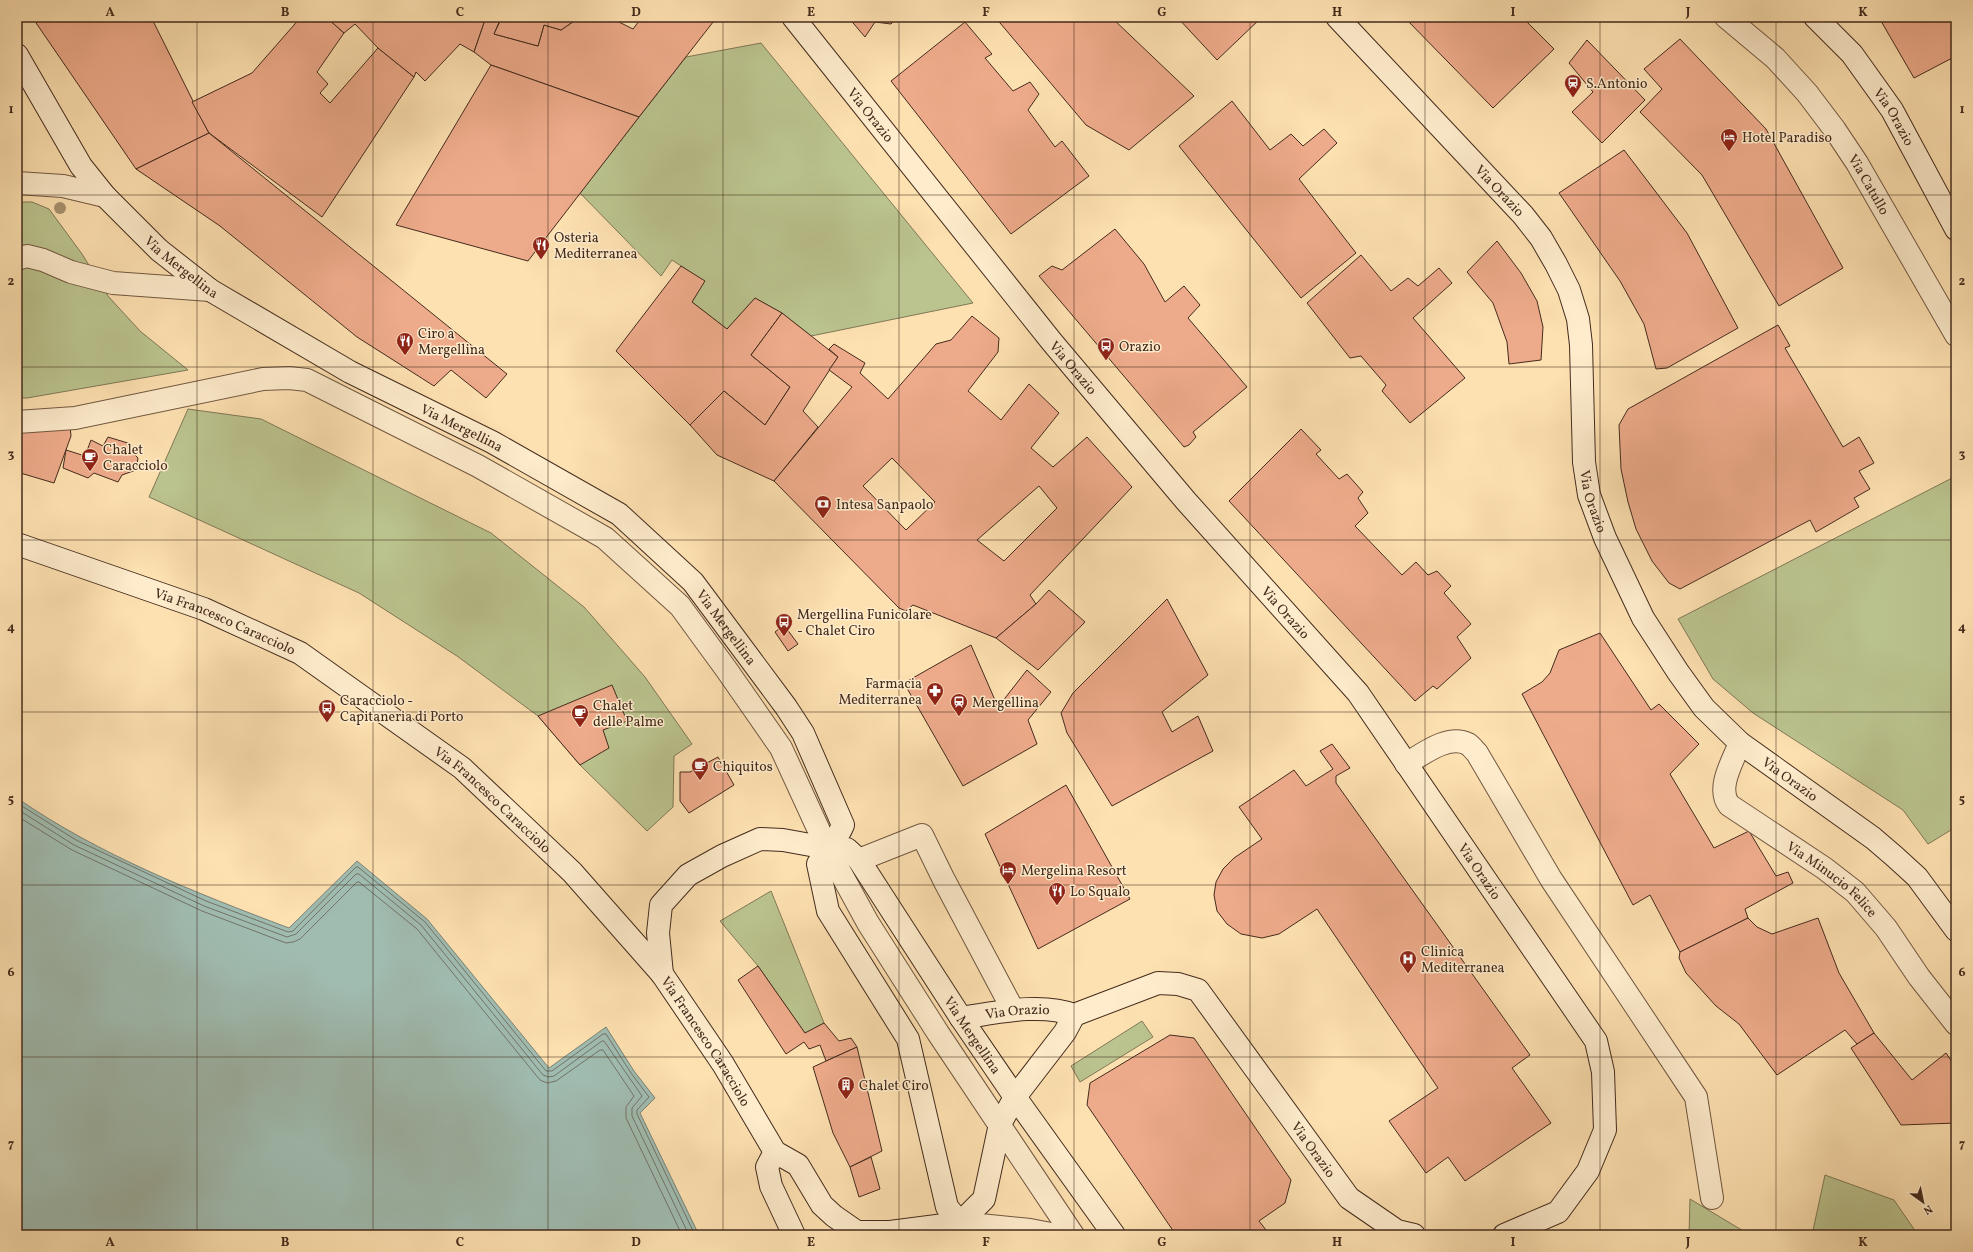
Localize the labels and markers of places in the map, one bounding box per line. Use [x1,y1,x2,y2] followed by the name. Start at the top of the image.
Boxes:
[1563,73,1583,98] station icon: S.Antonio
[1586,75,1648,94] place label: S.Antonio
[1719,127,1739,152] hotel icon: Hotel Paradiso
[1742,129,1832,148] place label: Hotel Paradiso
[554,229,638,264] place label: Osteria Mediterranea
[531,235,551,260] restaurant icon: Osteria Mediterranea
[418,325,485,360] place label: Ciro a Mergellina
[395,331,415,356] restaurant icon: Ciro a Mergellina
[1096,336,1116,361] bus stop icon: Orazio
[1119,338,1161,357] place label: Orazio
[103,441,168,476] place label: Chalet Caracciolo
[80,447,100,472] cafe icon: Chalet Caracciolo
[813,494,833,519] bank icon: Intesa Sanpaolo
[836,496,933,515] place label: Intesa Sanpaolo
[797,606,932,641] place label: Mergellina Funicolare - Chalet Ciro
[774,612,794,637] bus stop icon: Mergellina Funicolare - Chalet Ciro
[838,675,922,710] place label: Farmacia Mediterranea
[925,681,945,706] pharmacy icon: Farmacia Mediterranea
[340,692,463,727] place label: Caracciolo - Capitaneria di Porto
[949,692,969,717] station icon: Mergellina
[972,694,1039,713] place label: Mergellina
[593,697,664,732] place label: Chalet delle Palme
[317,698,337,723] bus stop icon: Caracciolo - Capitaneria di Porto
[570,703,590,728] cafe icon: Chalet delle Palme
[690,756,710,781] cafe icon: Chiquitos
[713,758,773,777] place label: Chiquitos
[998,860,1018,885] hotel icon: Mergelina Resort
[1021,862,1127,881] place label: Mergelina Resort
[1047,881,1067,906] restaurant icon: Lo Squalo
[1070,883,1130,902] place label: Lo Squalo
[1421,943,1505,978] place label: Clinica Mediterranea
[1398,949,1418,974] hospital icon: Clinica Mediterranea
[836,1075,856,1100] building icon: Chalet Ciro
[859,1077,929,1096] place label: Chalet Ciro

